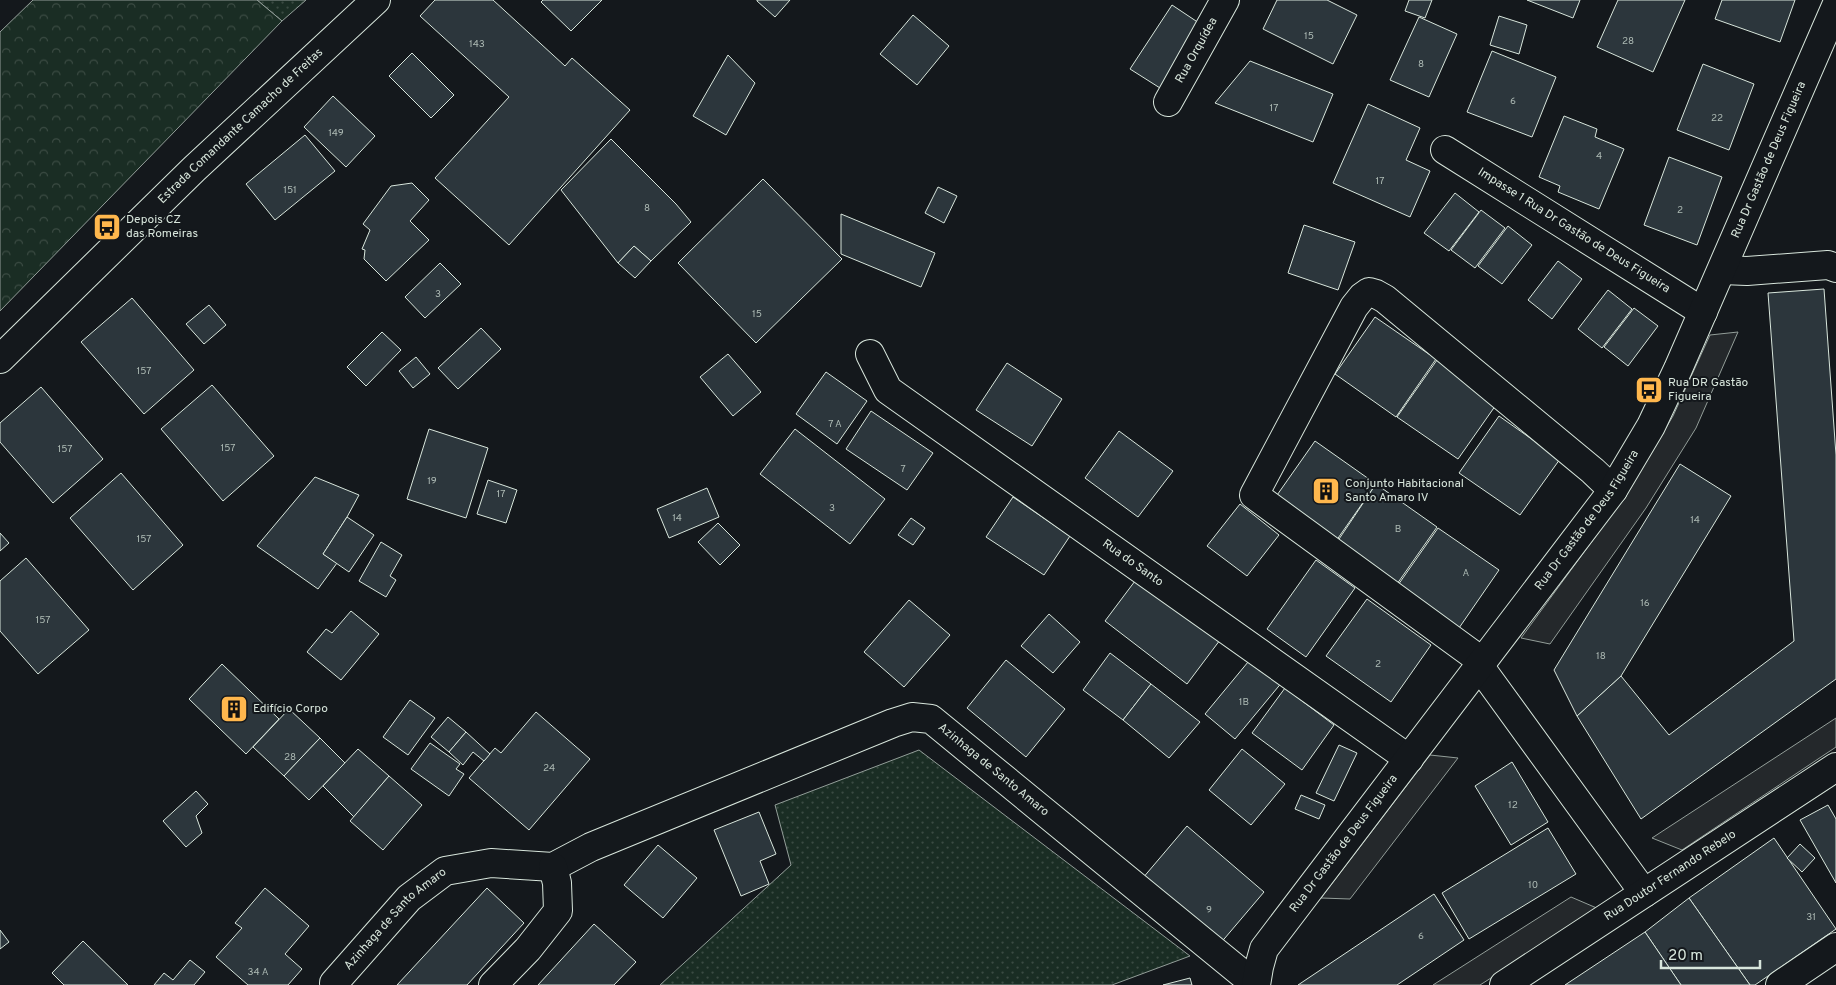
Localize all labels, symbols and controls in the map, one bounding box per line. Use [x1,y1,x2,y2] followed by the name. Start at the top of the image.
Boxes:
[1172,15,1222,86] street label: Rua Orquídea
[1304,30,1314,43] house number: 15
[1622,35,1634,48] house number: 28
[469,38,485,51] house number: 143
[155,45,327,208] street label: Estrada Comandante Camacho de Freitas
[1418,58,1424,71] house number: 8
[1728,79,1810,241] street label: Rua Dr Gastão de Deus Figueira
[1510,95,1516,108] house number: 6
[1270,102,1278,115] house number: 17
[1711,112,1723,125] house number: 22
[328,127,344,140] house number: 149
[1596,150,1602,163] house number: 4
[1475,164,1673,297] street label: Impasse 1 Rua Dr Gastão de Deus Figueira
[1376,175,1384,188] house number: 17
[283,184,297,197] house number: 151
[644,202,650,215] house number: 8
[1677,204,1683,217] house number: 2
[92,212,122,242] bus stop icon: Depois CZ das Romeiras
[126,212,198,242] place label: Depois CZ das Romeiras
[435,288,441,301] house number: 3
[752,308,762,321] house number: 15
[136,365,152,378] house number: 157
[1634,375,1664,405] bus stop icon: Rua DR Gastão Figueira
[1668,375,1749,405] place label: Rua DR Gastão Figueira
[828,418,842,431] house number: 7 A
[220,442,236,455] house number: 157
[57,443,73,456] house number: 157
[1531,447,1643,594] street label: Rua Dr Gastão de Deus Figueira
[900,463,906,476] house number: 7
[427,475,437,488] house number: 19
[1311,476,1341,506] building icon: Conjunto Habitacional Santo Amaro IV
[1345,476,1464,506] place label: Conjunto Habitacional Santo Amaro IV
[497,488,505,501] house number: 17
[829,502,835,515] house number: 3
[672,512,682,525] house number: 14
[1690,514,1700,527] house number: 14
[1395,523,1401,536] house number: B
[136,533,152,546] house number: 157
[1099,536,1167,591] street label: Rua do Santo
[1463,567,1470,580] house number: A
[1640,597,1650,610] house number: 16
[35,614,51,627] house number: 157
[1596,650,1606,663] house number: 18
[1375,658,1381,671] house number: 2
[219,694,249,724] building icon: Edifício Corpo
[1239,696,1249,709] house number: 1B
[253,701,328,717] place label: Edifício Corpo
[934,720,1052,820] street label: Azinhaga de Santo Amaro
[284,751,296,764] house number: 28
[543,762,555,775] house number: 24
[1286,772,1402,916] street label: Rua Dr Gastão de Deus Figueira
[1508,799,1518,812] house number: 12
[1601,826,1740,925] street label: Rua Doutor Fernando Rebelo
[341,864,450,974] street label: Azinhaga de Santo Amaro
[1528,879,1538,892] house number: 10
[1206,904,1212,917] house number: 9
[1806,911,1816,924] house number: 31
[1418,930,1424,943] house number: 6
[1661,938,1760,970] scale bar
[1668,947,1703,966] text: 20 m
[248,966,269,979] house number: 34 A

